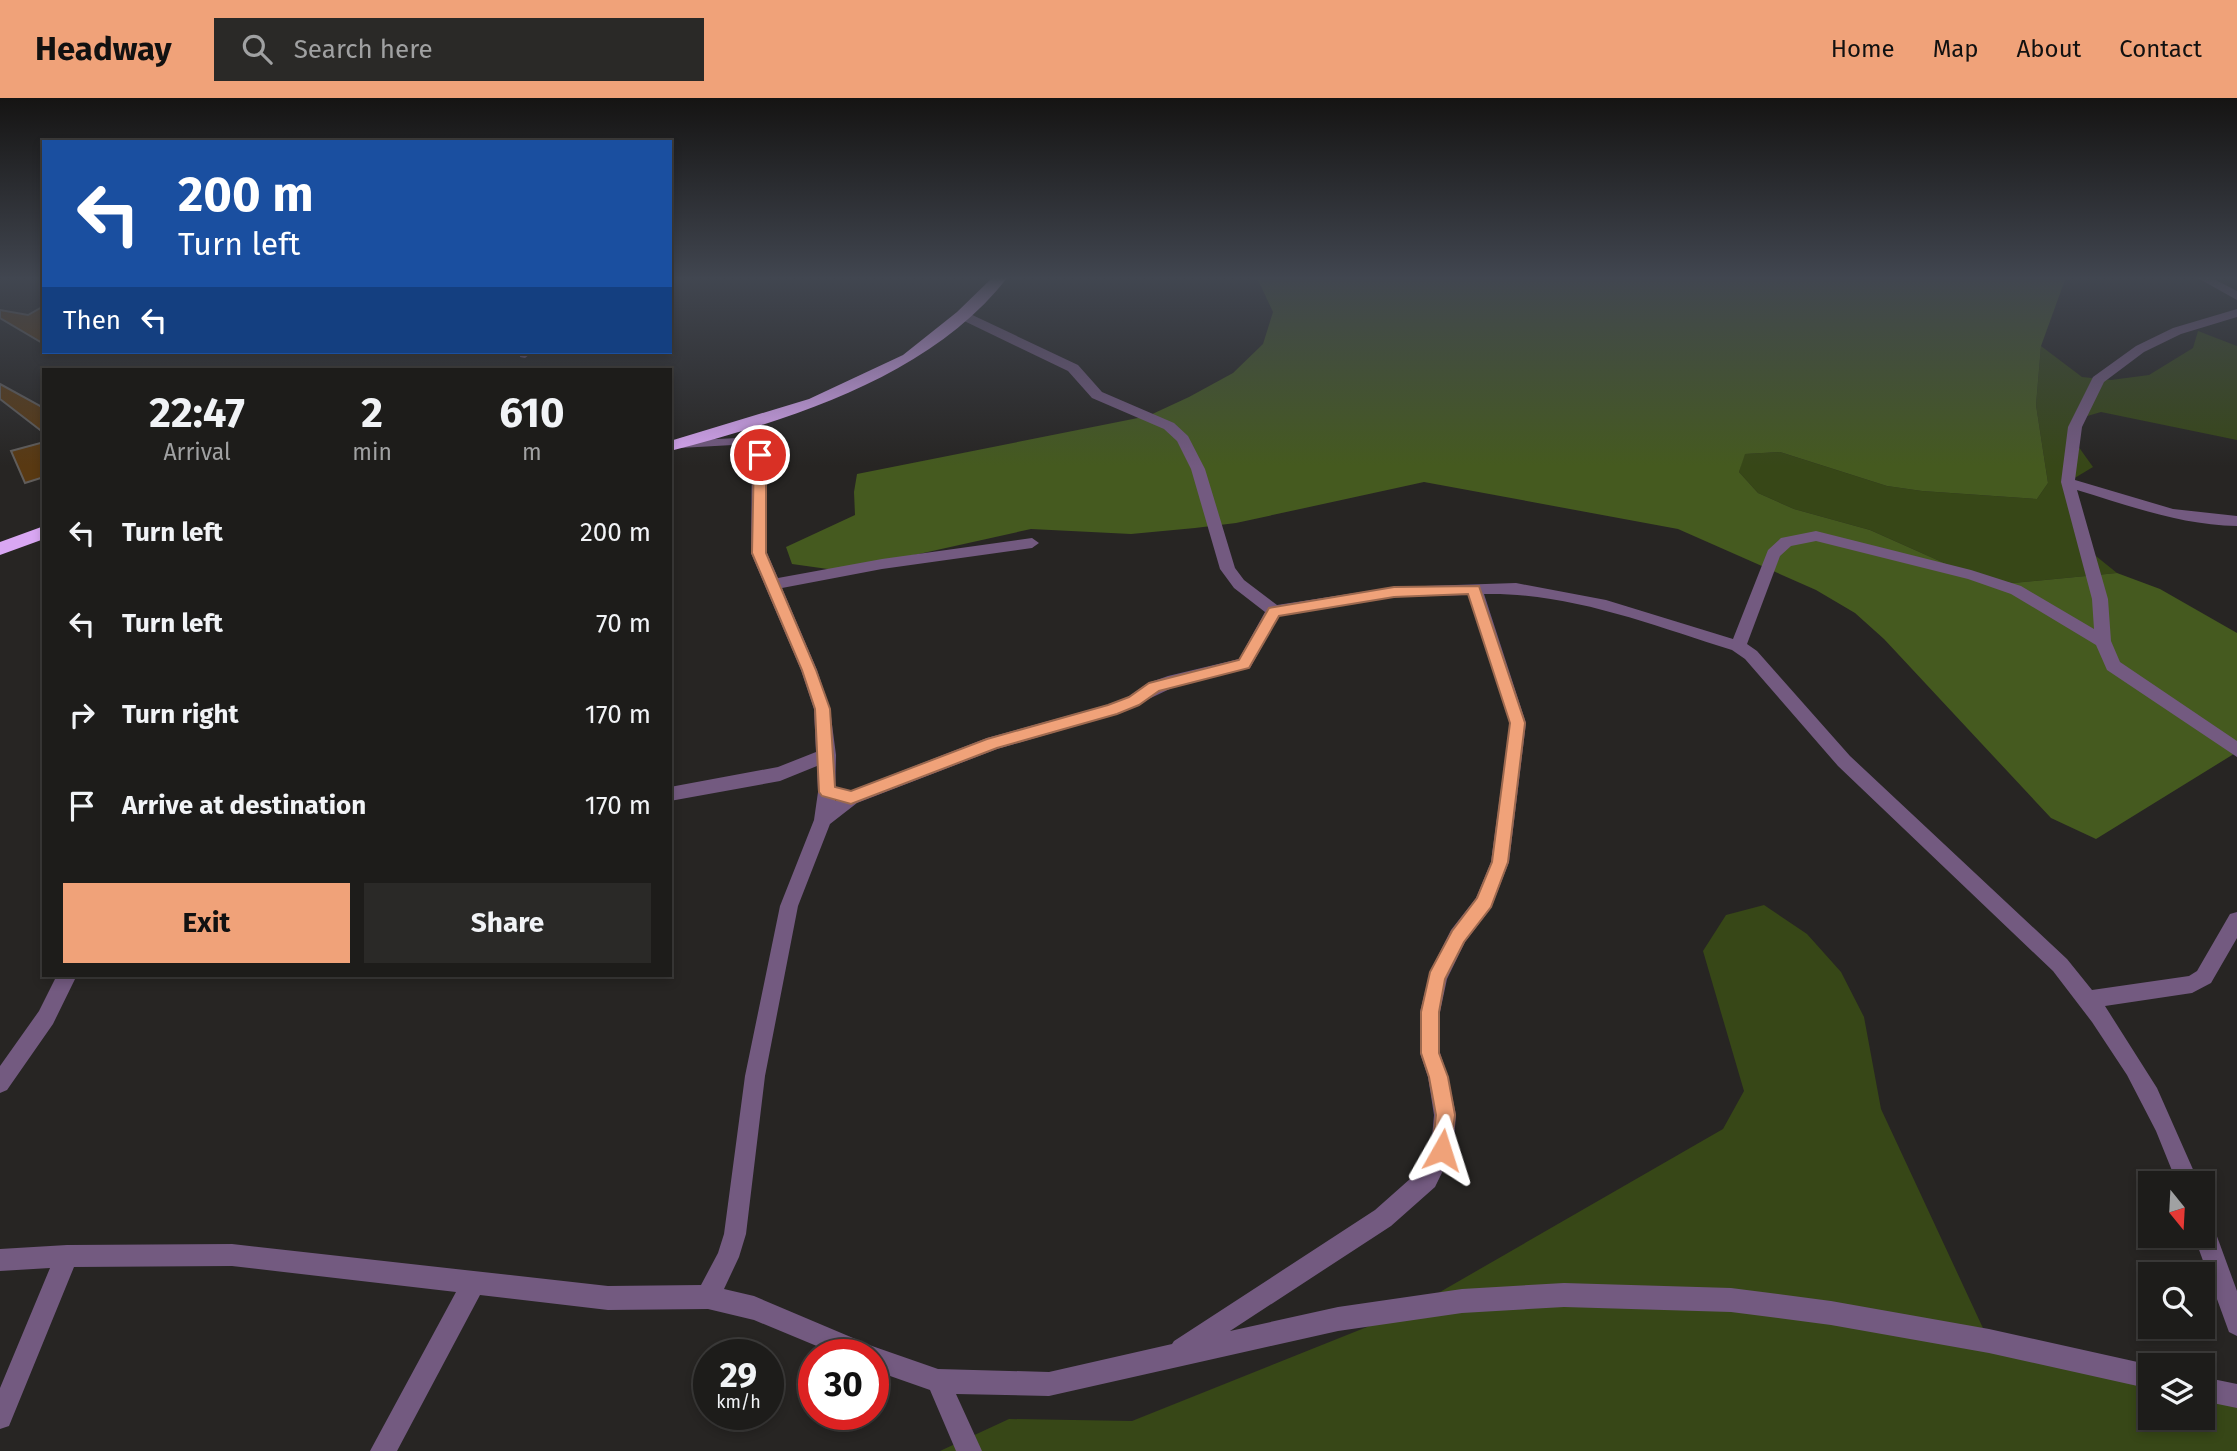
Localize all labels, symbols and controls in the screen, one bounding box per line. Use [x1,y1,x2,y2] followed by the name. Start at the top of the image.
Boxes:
[214,18,704,81] search box
[35,29,172,69] text: Headway
[238,30,276,68] icon: search
[294,34,433,65] text: Search here
[1831,35,1895,63] text: Home
[1933,35,1979,63] text: Map
[2017,35,2081,63] text: About
[2119,35,2202,63] text: Contact
[178,165,314,224] text: 200 m
[63,168,154,259] icon: left
[178,225,300,263] text: Turn left
[135,301,173,339] icon: left
[63,305,121,336] text: Then
[149,388,245,438] text: 22:47
[361,388,383,438] text: 2
[499,388,565,438] text: 610
[730,425,790,485] pin
[741,436,779,474] icon: arrive
[163,438,231,466] text: Arrival
[352,438,392,466] text: min
[522,438,542,466] text: m
[63,514,101,552] icon: left
[122,517,223,548] text: Turn left
[580,517,651,548] text: 200 m
[63,605,101,643] icon: left
[122,608,223,639] text: Turn left
[596,608,651,639] text: 70 m
[63,696,101,734] icon: right
[122,699,239,730] text: Turn right
[585,699,651,730] text: 170 m
[63,787,101,825] icon: arrive
[122,790,366,821] text: Arrive at destination
[585,790,651,821] text: 170 m
[63,883,350,963] button: Exit
[364,883,651,963] button: Share
[1405,1113,1479,1187] position arrow
[2138,1171,2216,1248] north arrow
[2138,1171,2215,1430] map controls
[2138,1262,2215,1339] button: search
[798,1339,889,1430] speed limit sign: 30
[2138,1353,2215,1430] button: layers
[720,1354,757,1396] text: 29
[716,1391,761,1413] text: km/h

